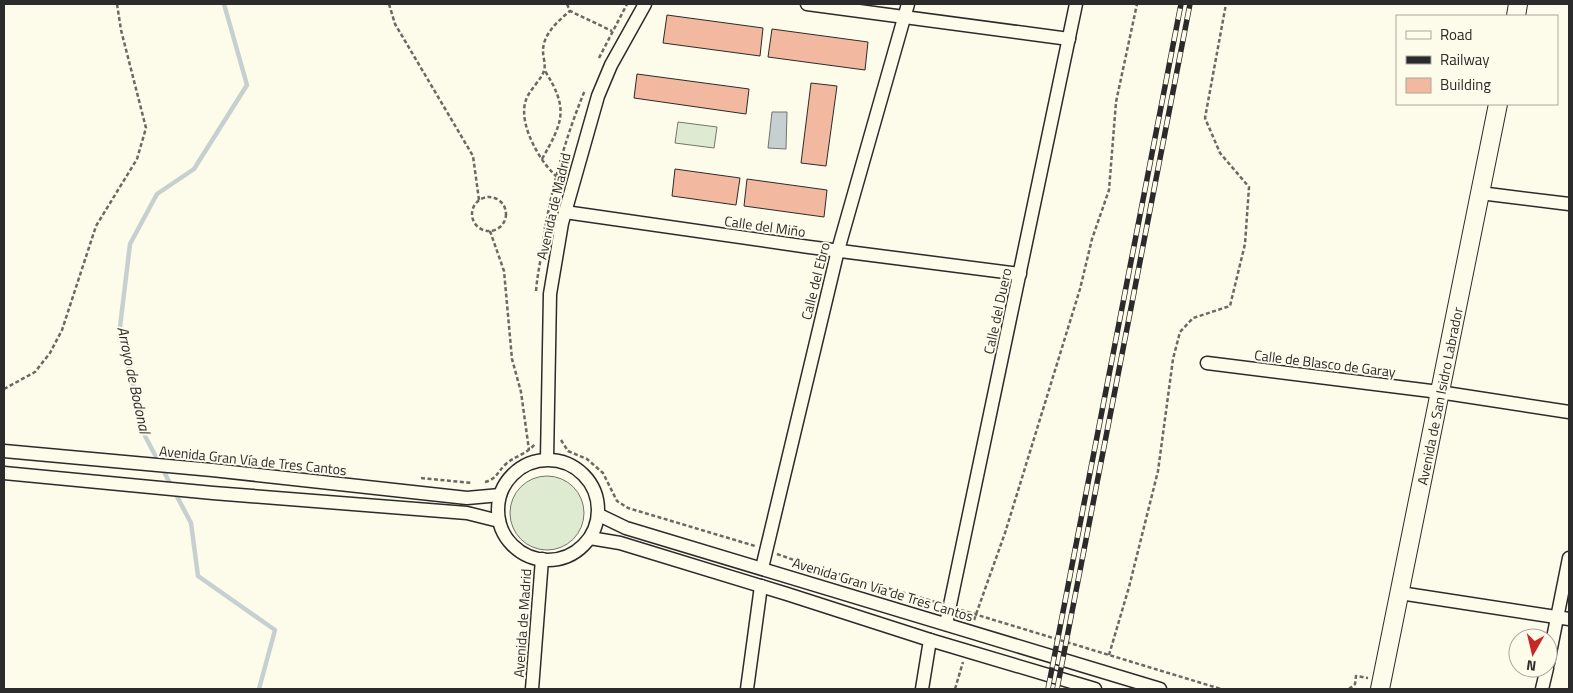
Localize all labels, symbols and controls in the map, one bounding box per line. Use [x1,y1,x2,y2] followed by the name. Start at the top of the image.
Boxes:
[1396,15,1558,105] legend
[1440,23,1472,46] text: Road
[1440,48,1490,71] text: Railway
[1440,73,1491,96] text: Building
[531,151,575,261] street label: Avenida de Madrid
[723,210,807,242] street label: Calle del Miño
[795,240,835,322] street label: Calle del Ebro
[978,266,1016,356] street label: Calle del Duero
[1411,305,1467,487] street label: Avenida de San Isidro Labrador
[111,324,157,437] water label: Arroyo de Bodonal
[1253,344,1397,382] street label: Calle de Blasco de Garay
[158,440,348,480] street label: Avenida Gran Vía de Tres Cantos
[790,551,976,627] street label: Avenida Gran Vía de Tres Cantos
[508,568,536,678] street label: Avenida de Madrid
[1508,628,1558,678] north arrow
[1525,655,1537,677] text: N

